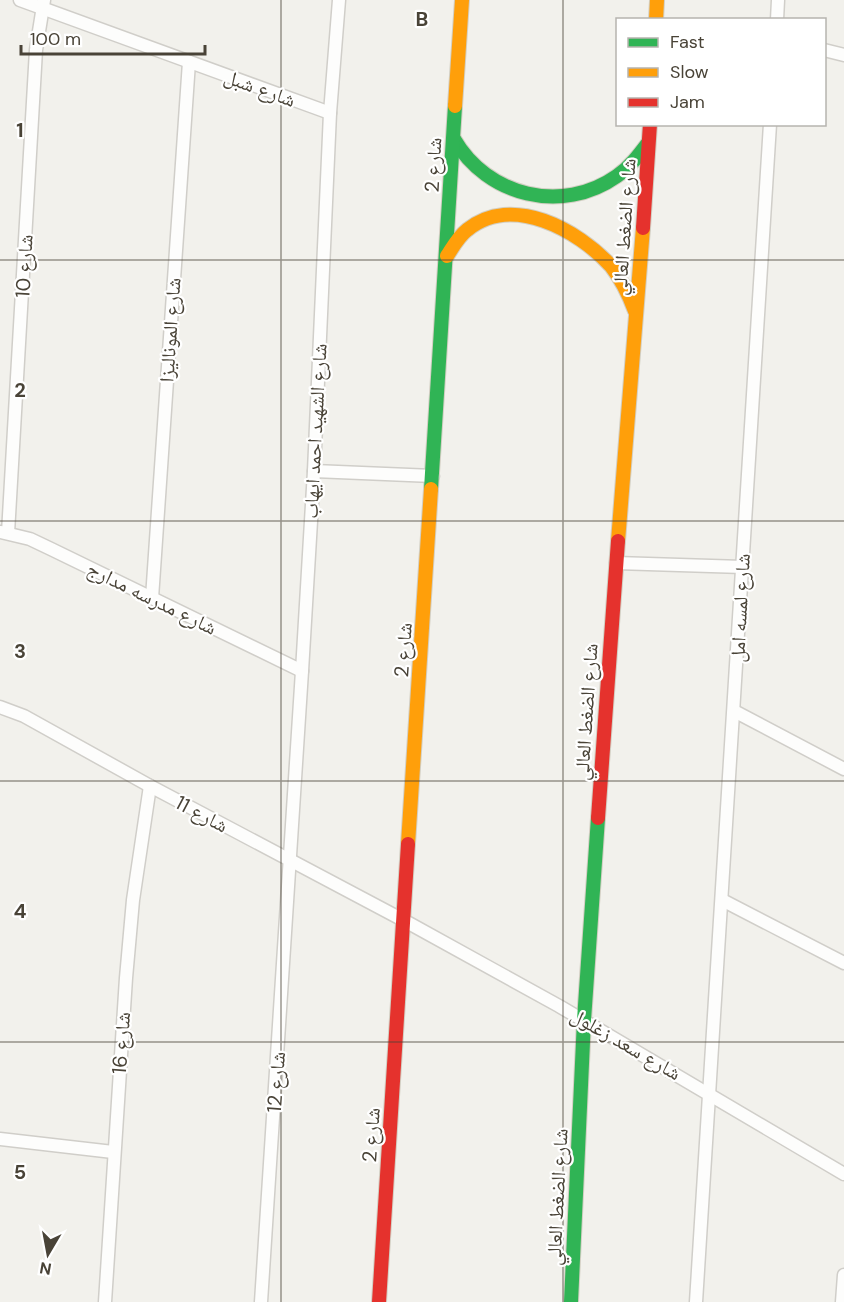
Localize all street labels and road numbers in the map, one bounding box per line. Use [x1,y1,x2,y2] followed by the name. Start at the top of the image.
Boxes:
[221,63,299,113] street label: شارع شبل
[419,137,447,193] street label: شارع 2
[606,158,645,297] street label: شارع الضغط العالي
[9,234,39,298] street label: شارع 10
[153,277,187,383] street label: شارع الموناليزا
[297,343,333,519] street label: شارع الشهيد احمد ايهاب
[724,553,756,663] street label: شارع لمسه امل
[83,555,221,641] street label: شارع مدرسه مدارج
[388,622,418,678] street label: شارع 2
[568,643,607,782] street label: شارع الضغط العالي
[171,789,233,839] street label: شارع 11
[566,1002,686,1086] street label: شارع سعد زغلول
[106,1011,136,1075] street label: شارع 16
[261,1051,291,1113] street label: شارع 12
[356,1107,386,1163] street label: شارع 2
[540,1128,577,1266] street label: شارع الضغط العالي

